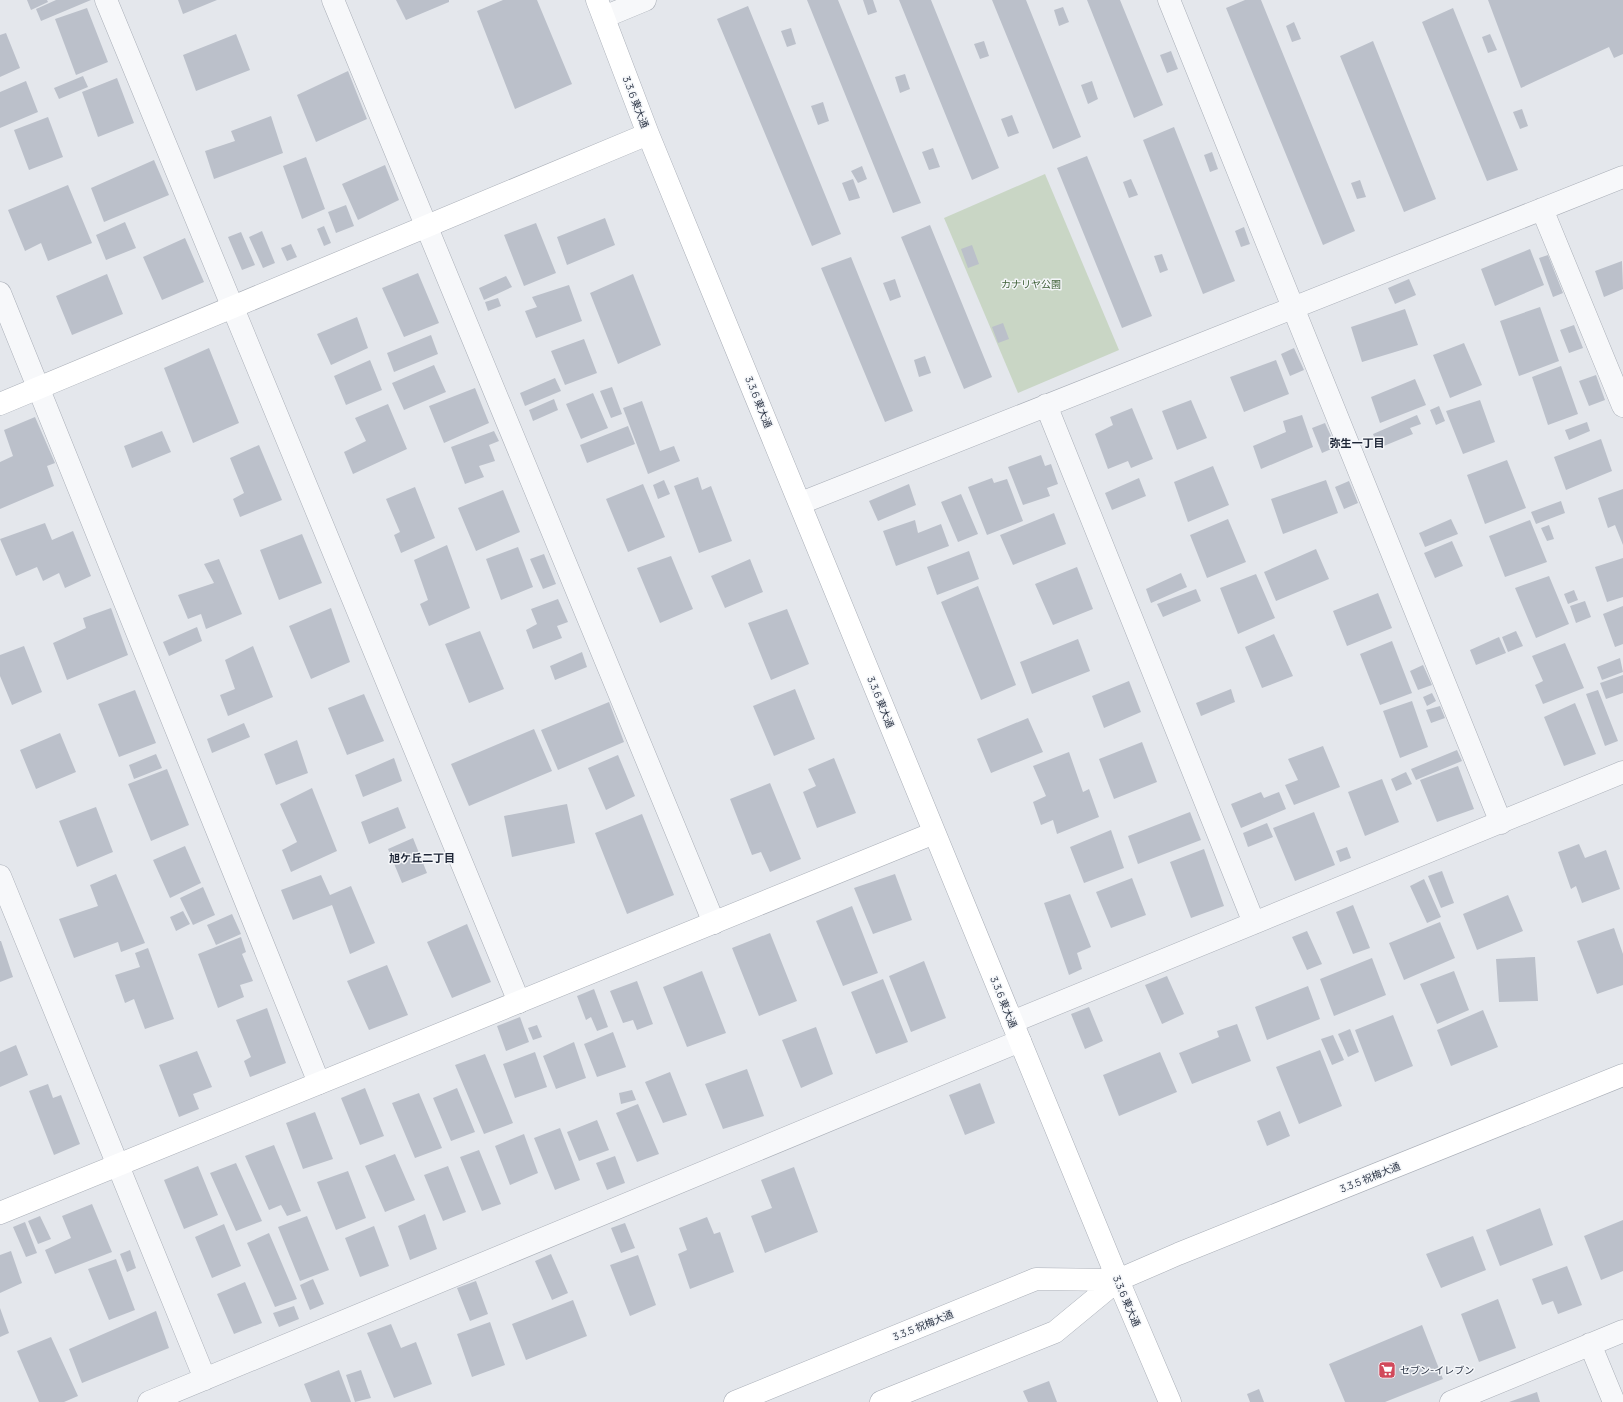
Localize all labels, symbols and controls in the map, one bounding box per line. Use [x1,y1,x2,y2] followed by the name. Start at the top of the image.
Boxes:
[620,74,652,130] street label: 3.3.6 東大通
[1001,277,1061,291] park label: カナリヤ公園
[742,374,776,430] street label: 3.3.6 東大通
[1330,435,1385,450] district label: 弥生一丁目
[864,674,898,730] street label: 3.3.6 東大通
[389,850,455,865] district label: 旭ケ丘二丁目
[987,974,1021,1030] street label: 3.3.6 東大通
[1338,1159,1402,1195] street label: 3.3.5 祝梅大通
[1110,1273,1144,1329] street label: 3.3.6 東大通
[891,1307,955,1343] street label: 3.3.5 祝梅大通
[1377,1360,1397,1380] supermarket icon: セブン-イレブン
[1400,1363,1474,1377] place label: セブン-イレブン

